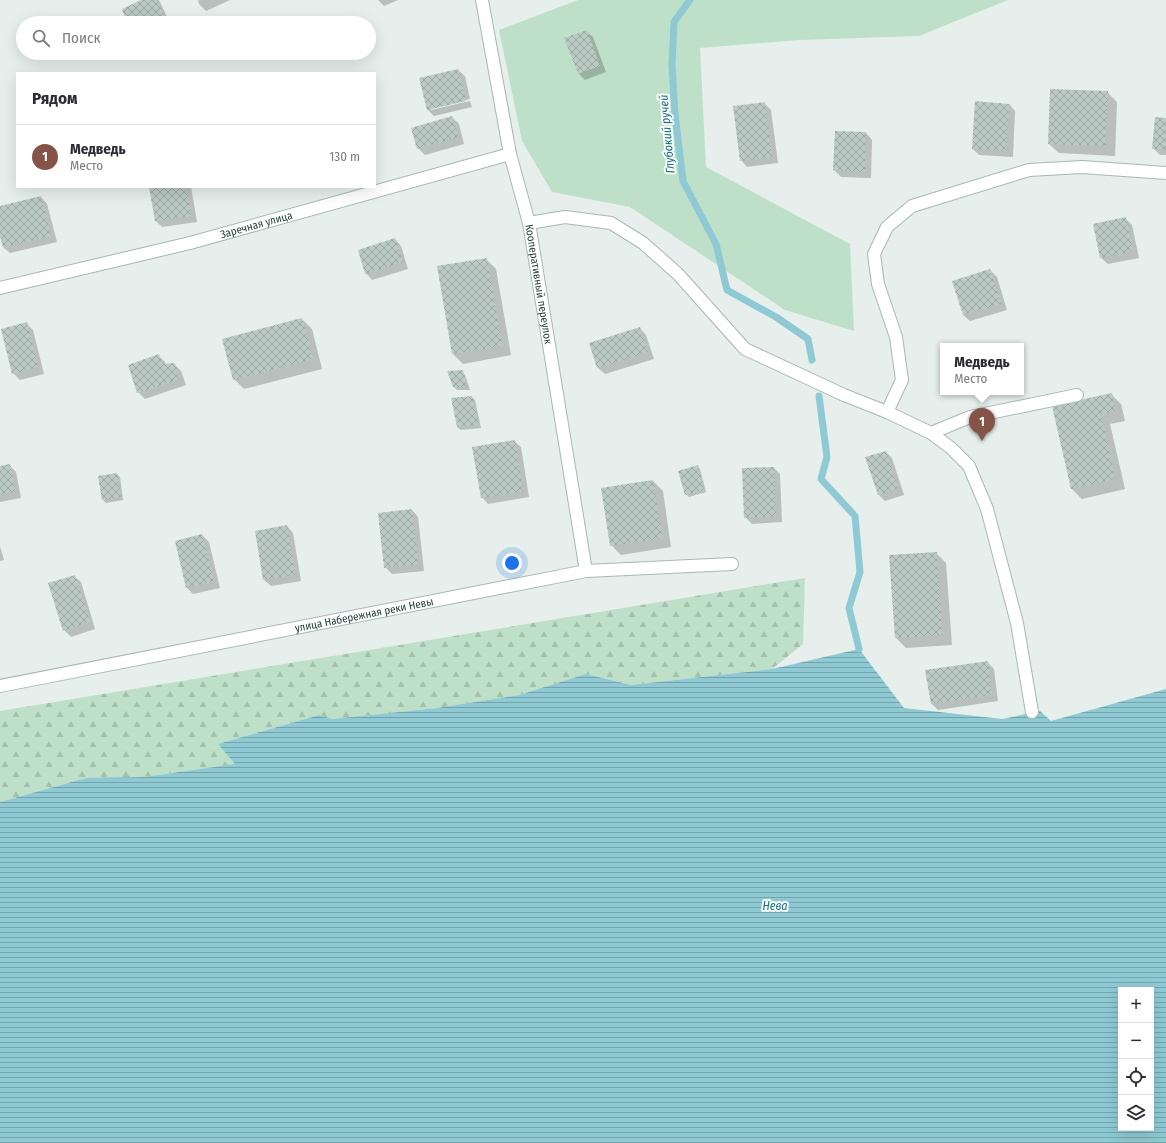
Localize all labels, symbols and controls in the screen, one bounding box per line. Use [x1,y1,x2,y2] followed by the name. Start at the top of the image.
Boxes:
[16,16,376,60] search box
[30,27,52,49] icon: search
[62,29,100,47] text: Поиск
[32,88,77,109] text: Рядом
[657,94,677,174] water label: Глубокий ручей
[70,140,126,158] text: Медведь
[42,149,48,164] text: 1
[329,149,360,164] text: 130 m
[70,158,103,173] text: Место
[219,209,294,241] street label: Заречная улица
[522,223,555,346] street label: Кооперативный переулок
[940,343,1024,395] popup
[954,353,1010,371] text: Медведь
[954,371,987,386] text: Место
[969,408,995,441] pin: 1
[502,553,522,573] your location
[294,595,435,635] street label: улица Набережная реки Невы
[763,899,787,913] water label: Нева
[1118,987,1154,1131] map controls
[1118,987,1154,1023] button: +
[1118,1023,1154,1059] button: −
[1118,1059,1154,1095] button: locate
[1118,1095,1154,1131] button: layers

